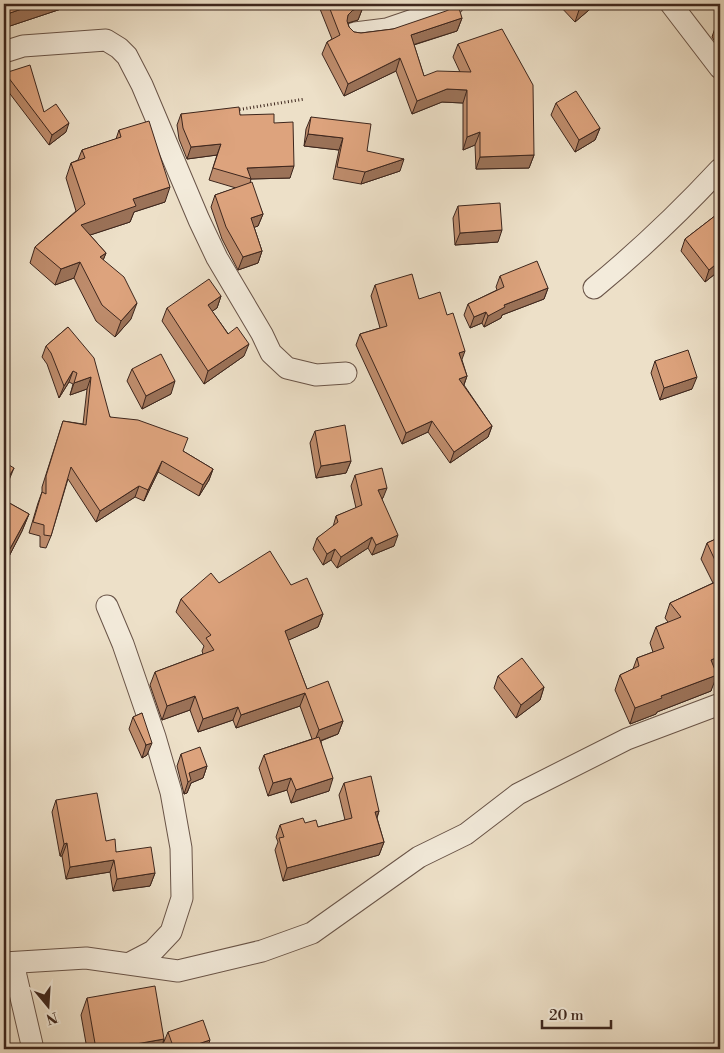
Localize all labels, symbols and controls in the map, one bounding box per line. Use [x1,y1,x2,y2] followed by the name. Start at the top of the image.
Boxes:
[22,980,72,1030] north arrow
[542,998,610,1030] scale bar
[549,1006,584,1025] text: 20 m
[44,1007,60,1028] text: N

